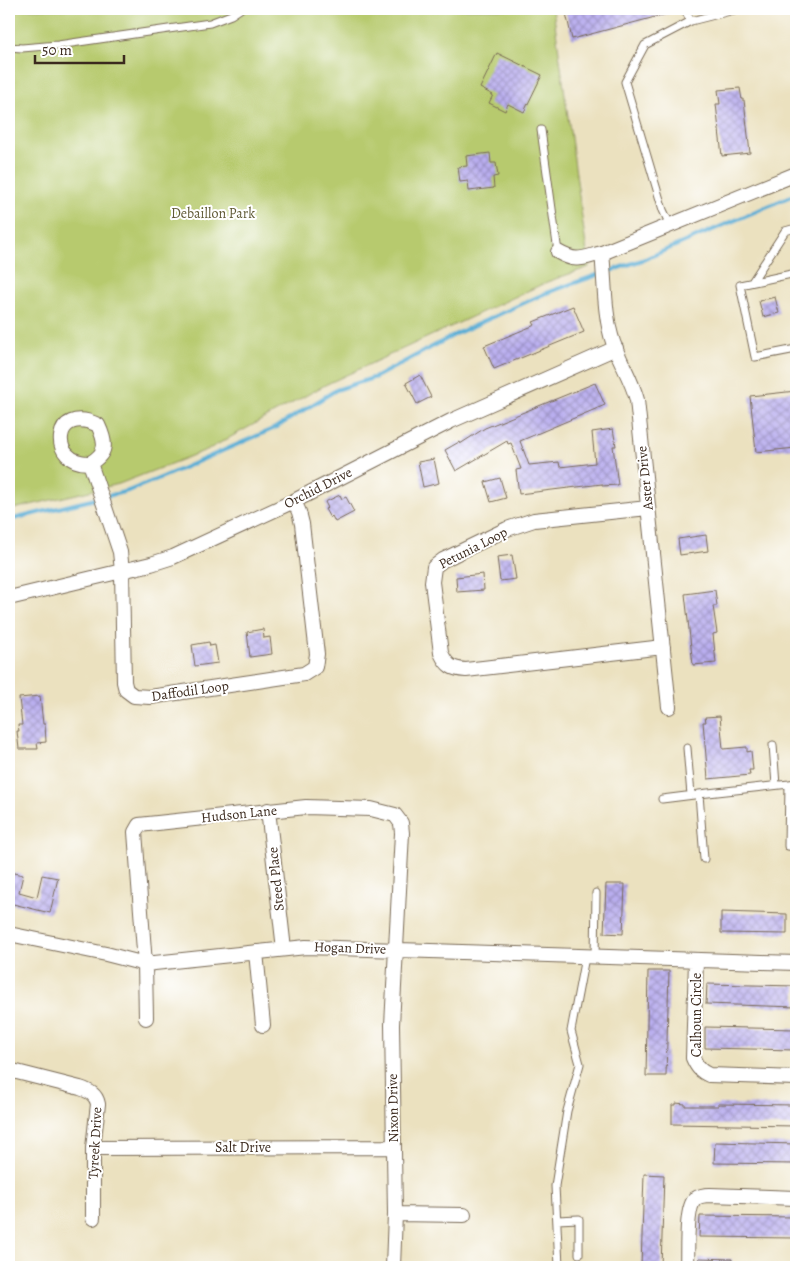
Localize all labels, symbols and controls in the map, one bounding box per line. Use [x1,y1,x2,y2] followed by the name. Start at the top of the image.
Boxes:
[35,32,124,64] scale bar
[42,40,72,60] text: 50 m
[171,204,255,223] park label: Debaillon Park
[632,445,658,512] street label: Aster Drive
[281,463,355,513] street label: Orchid Drive
[435,523,511,573] street label: Petunia Loop
[150,676,230,706] street label: Daffodil Loop
[200,801,278,827] street label: Hudson Lane
[263,846,289,912] street label: Steed Place
[313,937,387,959] street label: Hogan Drive
[687,973,706,1057] street label: Calhoun Circle
[383,1073,403,1143] street label: Nixon Drive
[84,1106,106,1180] street label: Tyreek Drive
[215,1138,271,1157] street label: Salt Drive

